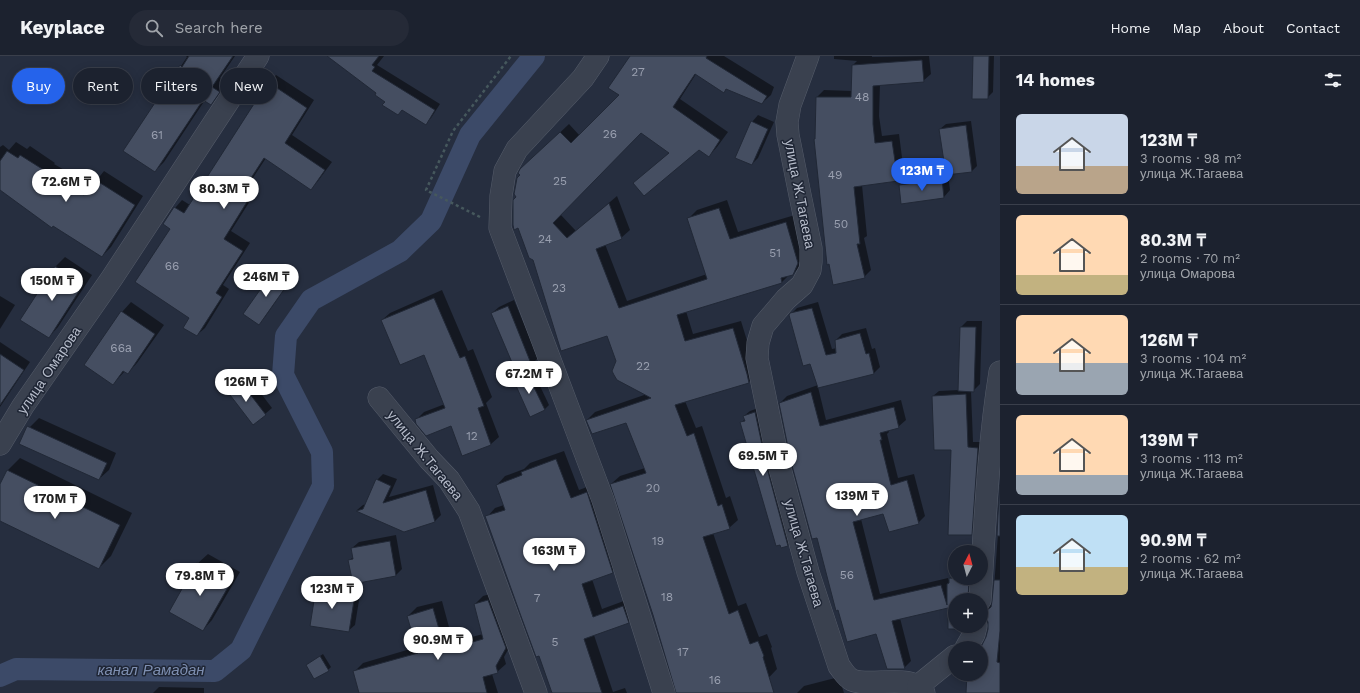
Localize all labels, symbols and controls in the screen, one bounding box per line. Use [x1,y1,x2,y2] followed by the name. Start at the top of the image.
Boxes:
[129,10,409,46] search box
[20,16,105,39] text: Keyplace
[143,17,165,39] icon: search
[175,19,263,37] text: Search here
[1110,20,1150,36] text: Home
[1172,20,1201,36] text: Map
[1223,20,1264,36] text: About
[1286,20,1340,36] text: Contact
[631,65,645,79] house number: 27
[12,68,65,104] chip: Buy
[73,68,133,104] chip: Rent
[141,68,212,104] chip: Filters
[220,68,277,104] chip: New
[1322,69,1344,91] icon: filters
[1016,70,1095,90] text: 14 homes
[855,90,869,104] house number: 48
[603,127,617,141] house number: 26
[151,128,163,142] house number: 61
[1048,130,1096,178] icon: home
[1140,130,1197,150] text: 123M ₸
[782,138,818,250] street label: улица Ж.Тагаева
[1140,151,1241,166] text: 3 rooms · 98 m²
[889,158,955,192] pin: 123M ₸
[900,163,944,178] text: 123M ₸
[1140,166,1243,181] text: улица Ж.Тагаева
[828,168,842,182] house number: 49
[29,169,103,203] pin: 72.6M ₸
[41,174,91,189] text: 72.6M ₸
[553,174,567,188] house number: 25
[187,176,261,210] pin: 80.3M ₸
[199,181,249,196] text: 80.3M ₸
[834,217,848,231] house number: 50
[1140,230,1206,250] text: 80.3M ₸
[1048,231,1096,279] icon: home
[538,232,552,246] house number: 24
[769,246,781,260] house number: 51
[1140,251,1240,266] text: 2 rooms · 70 m²
[165,259,179,273] house number: 66
[233,264,299,298] pin: 246M ₸
[1140,266,1235,281] text: улица Омарова
[19,268,85,302] pin: 150M ₸
[243,269,289,284] text: 246M ₸
[30,273,74,288] text: 150M ₸
[552,281,566,295] house number: 23
[14,323,84,417] street label: улица Омарова
[1140,330,1198,350] text: 126M ₸
[1048,331,1096,379] icon: home
[110,341,132,355] house number: 66а
[1140,351,1246,366] text: 3 rooms · 104 m²
[636,359,650,373] house number: 22
[492,361,566,395] pin: 67.2M ₸
[505,366,553,381] text: 67.2M ₸
[1140,366,1243,381] text: улица Ж.Тагаева
[213,369,279,403] pin: 126M ₸
[224,374,268,389] text: 126M ₸
[384,407,466,503] street label: улица Ж.Тагаева
[466,429,478,443] house number: 12
[1140,430,1198,450] text: 139M ₸
[1048,431,1096,479] icon: home
[726,443,800,477] pin: 69.5M ₸
[738,448,788,463] text: 69.5M ₸
[1140,451,1243,466] text: 3 rooms · 113 m²
[1140,466,1243,481] text: улица Ж.Тагаева
[646,481,660,495] house number: 20
[824,483,890,517] pin: 139M ₸
[22,486,88,520] pin: 170M ₸
[835,488,879,503] text: 139M ₸
[33,491,77,506] text: 170M ₸
[781,497,827,609] street label: улица Ж.Тагаева
[1140,530,1206,550] text: 90.9M ₸
[1048,531,1096,579] icon: home
[652,534,664,548] house number: 19
[521,538,587,572] pin: 163M ₸
[532,543,576,558] text: 163M ₸
[948,545,988,585] north arrow
[948,545,988,681] map controls
[1140,551,1241,566] text: 2 rooms · 62 m²
[163,563,237,597] pin: 79.8M ₸
[1140,566,1243,581] text: улица Ж.Тагаева
[175,568,225,583] text: 79.8M ₸
[840,568,854,582] house number: 56
[299,576,365,610] pin: 123M ₸
[310,581,354,596] text: 123M ₸
[661,590,673,604] house number: 18
[534,591,541,605] house number: 7
[948,593,988,633] button: +
[401,627,475,661] pin: 90.9M ₸
[413,632,463,647] text: 90.9M ₸
[552,635,559,649] house number: 5
[948,641,988,681] button: −
[677,645,689,659] house number: 17
[97,661,205,679] water label: канал Рамадан
[709,673,721,687] house number: 16

